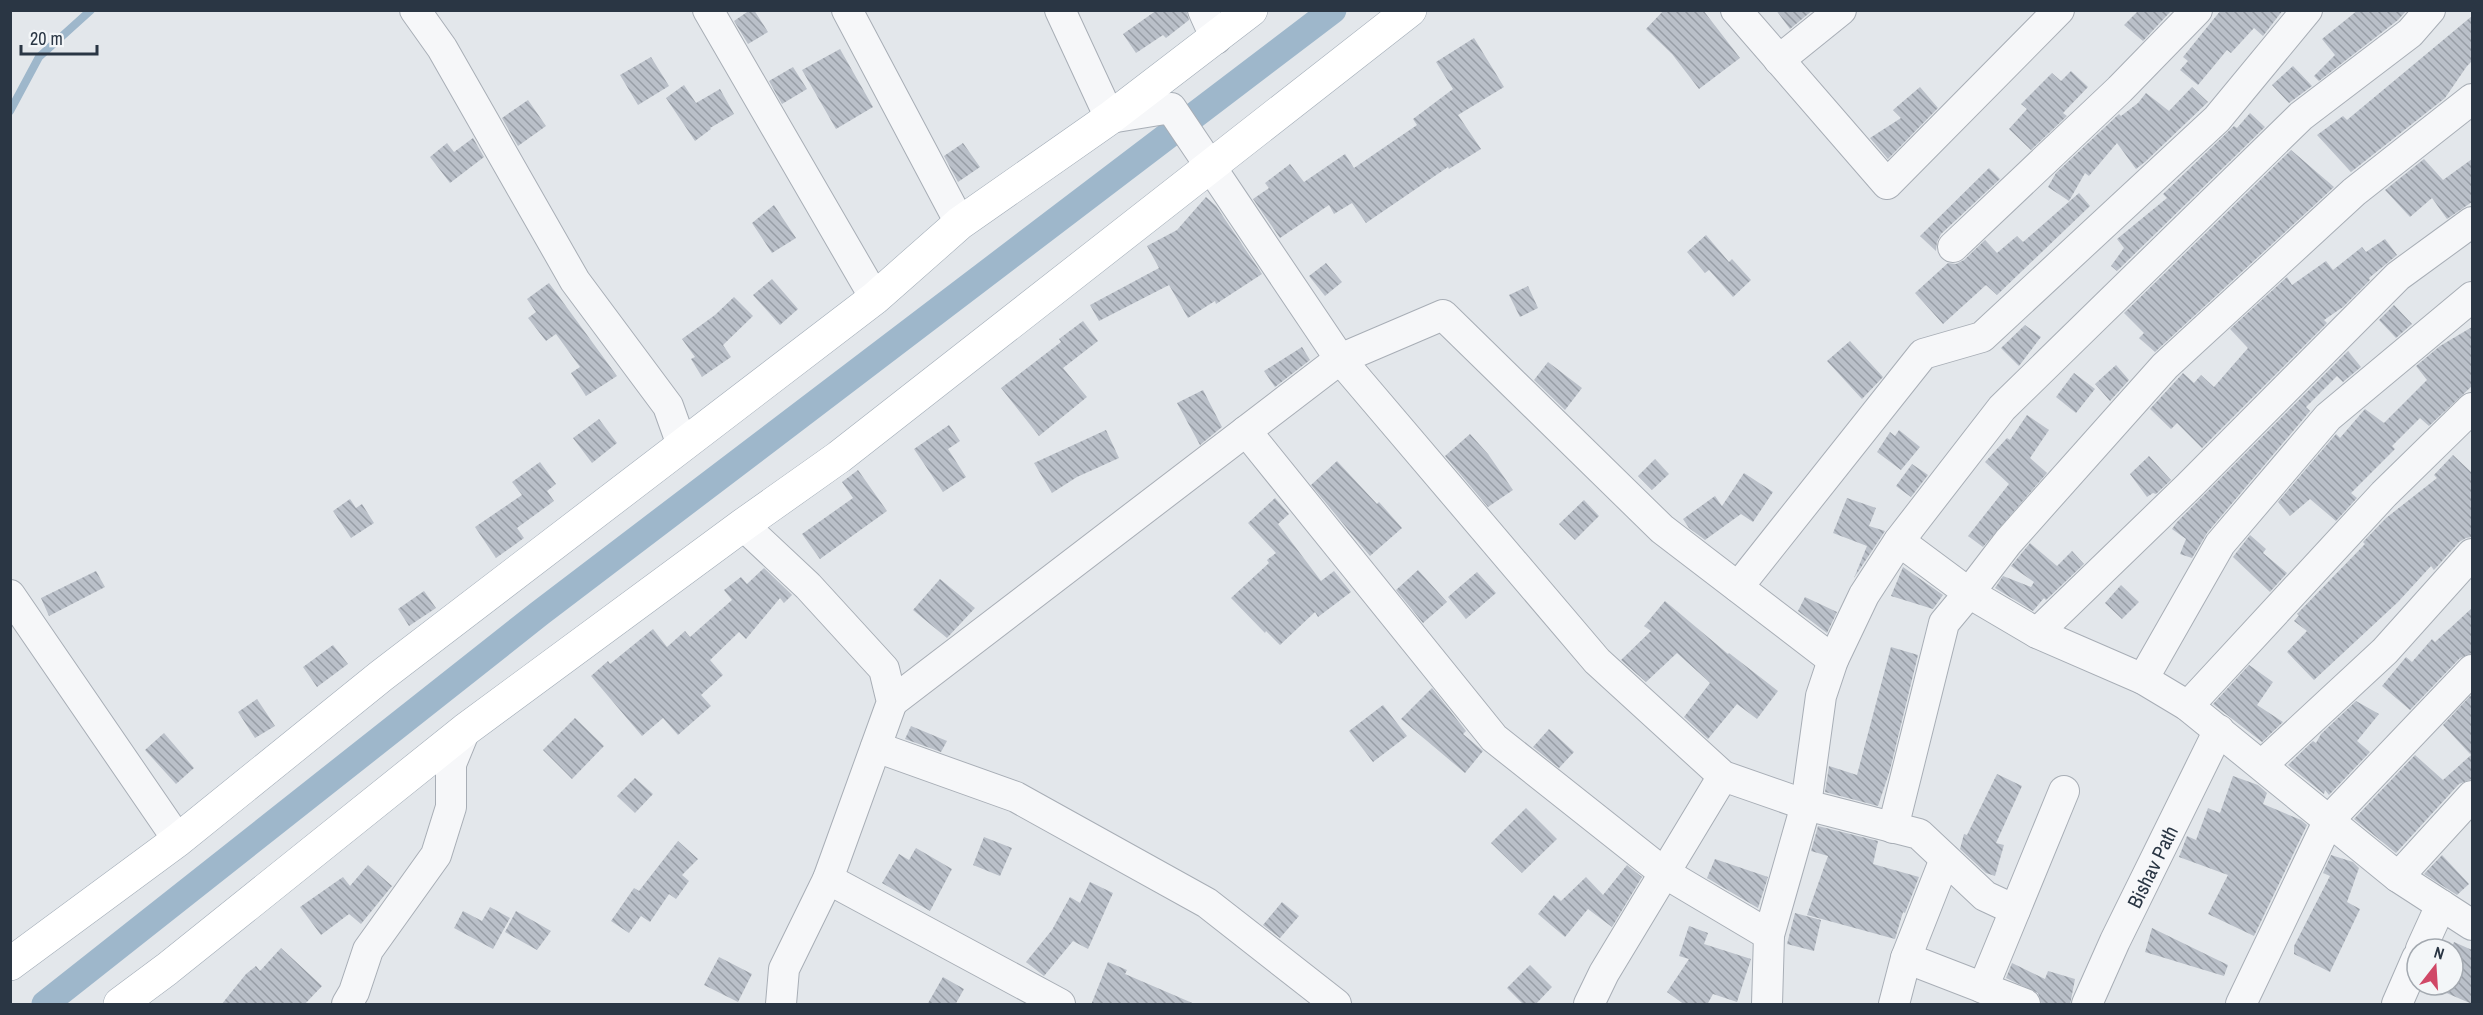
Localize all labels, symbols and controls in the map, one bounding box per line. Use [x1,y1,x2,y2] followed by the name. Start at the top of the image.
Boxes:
[21,18,98,56] scale bar
[30,26,63,51] text: 20 m
[2120,821,2183,912] street label: Bishav Path
[2405,937,2465,997] north arrow
[2432,941,2447,965] text: N

